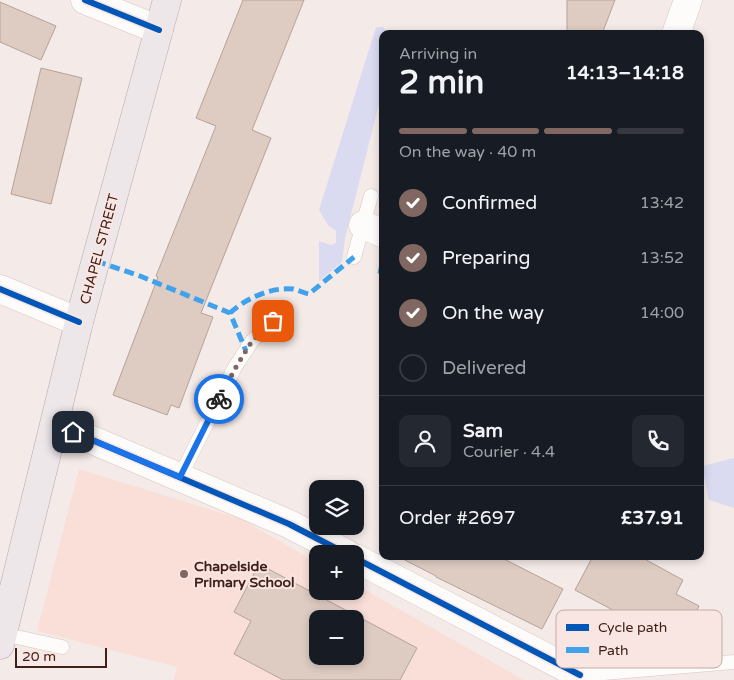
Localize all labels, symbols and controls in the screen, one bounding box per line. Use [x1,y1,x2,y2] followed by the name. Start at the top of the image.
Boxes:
[399,44,477,64] text: Arriving in
[566,62,684,84] text: 14:13–14:18
[399,64,484,102] text: 2 min
[399,142,536,162] text: On the way · 40 m
[399,189,427,217] icon: check
[77,192,123,306] street label: CHAPEL STREET
[442,192,537,214] text: Confirmed
[640,193,684,213] text: 13:42
[399,244,427,272] icon: check
[442,247,531,269] text: Preparing
[640,248,684,268] text: 13:52
[399,299,427,327] icon: check
[252,300,294,342] pin
[442,302,544,324] text: On the way
[640,303,684,323] text: 14:00
[259,307,287,335] icon: bag
[442,357,527,379] text: Delivered
[194,374,244,424] courier
[205,385,233,413] icon: bike
[52,411,94,453] pin
[399,415,451,467] button: person
[632,415,684,467] button: phone
[59,418,87,446] icon: home
[463,420,503,442] text: Sam
[463,442,555,462] text: Courier · 4.4
[309,480,364,665] map controls
[309,480,364,535] button: layers
[399,507,516,529] text: Order #2697
[621,507,684,529] text: £37.91
[309,545,364,600] button: +
[194,558,295,591] place label: Chapelside Primary School
[178,568,190,580] marker: Chapelside Primary School
[309,610,364,665] button: −
[556,610,722,668] legend
[598,619,667,636] text: Cycle path
[598,642,629,659] text: Path
[15,645,108,668] scale bar
[22,648,56,665] text: 20 m

